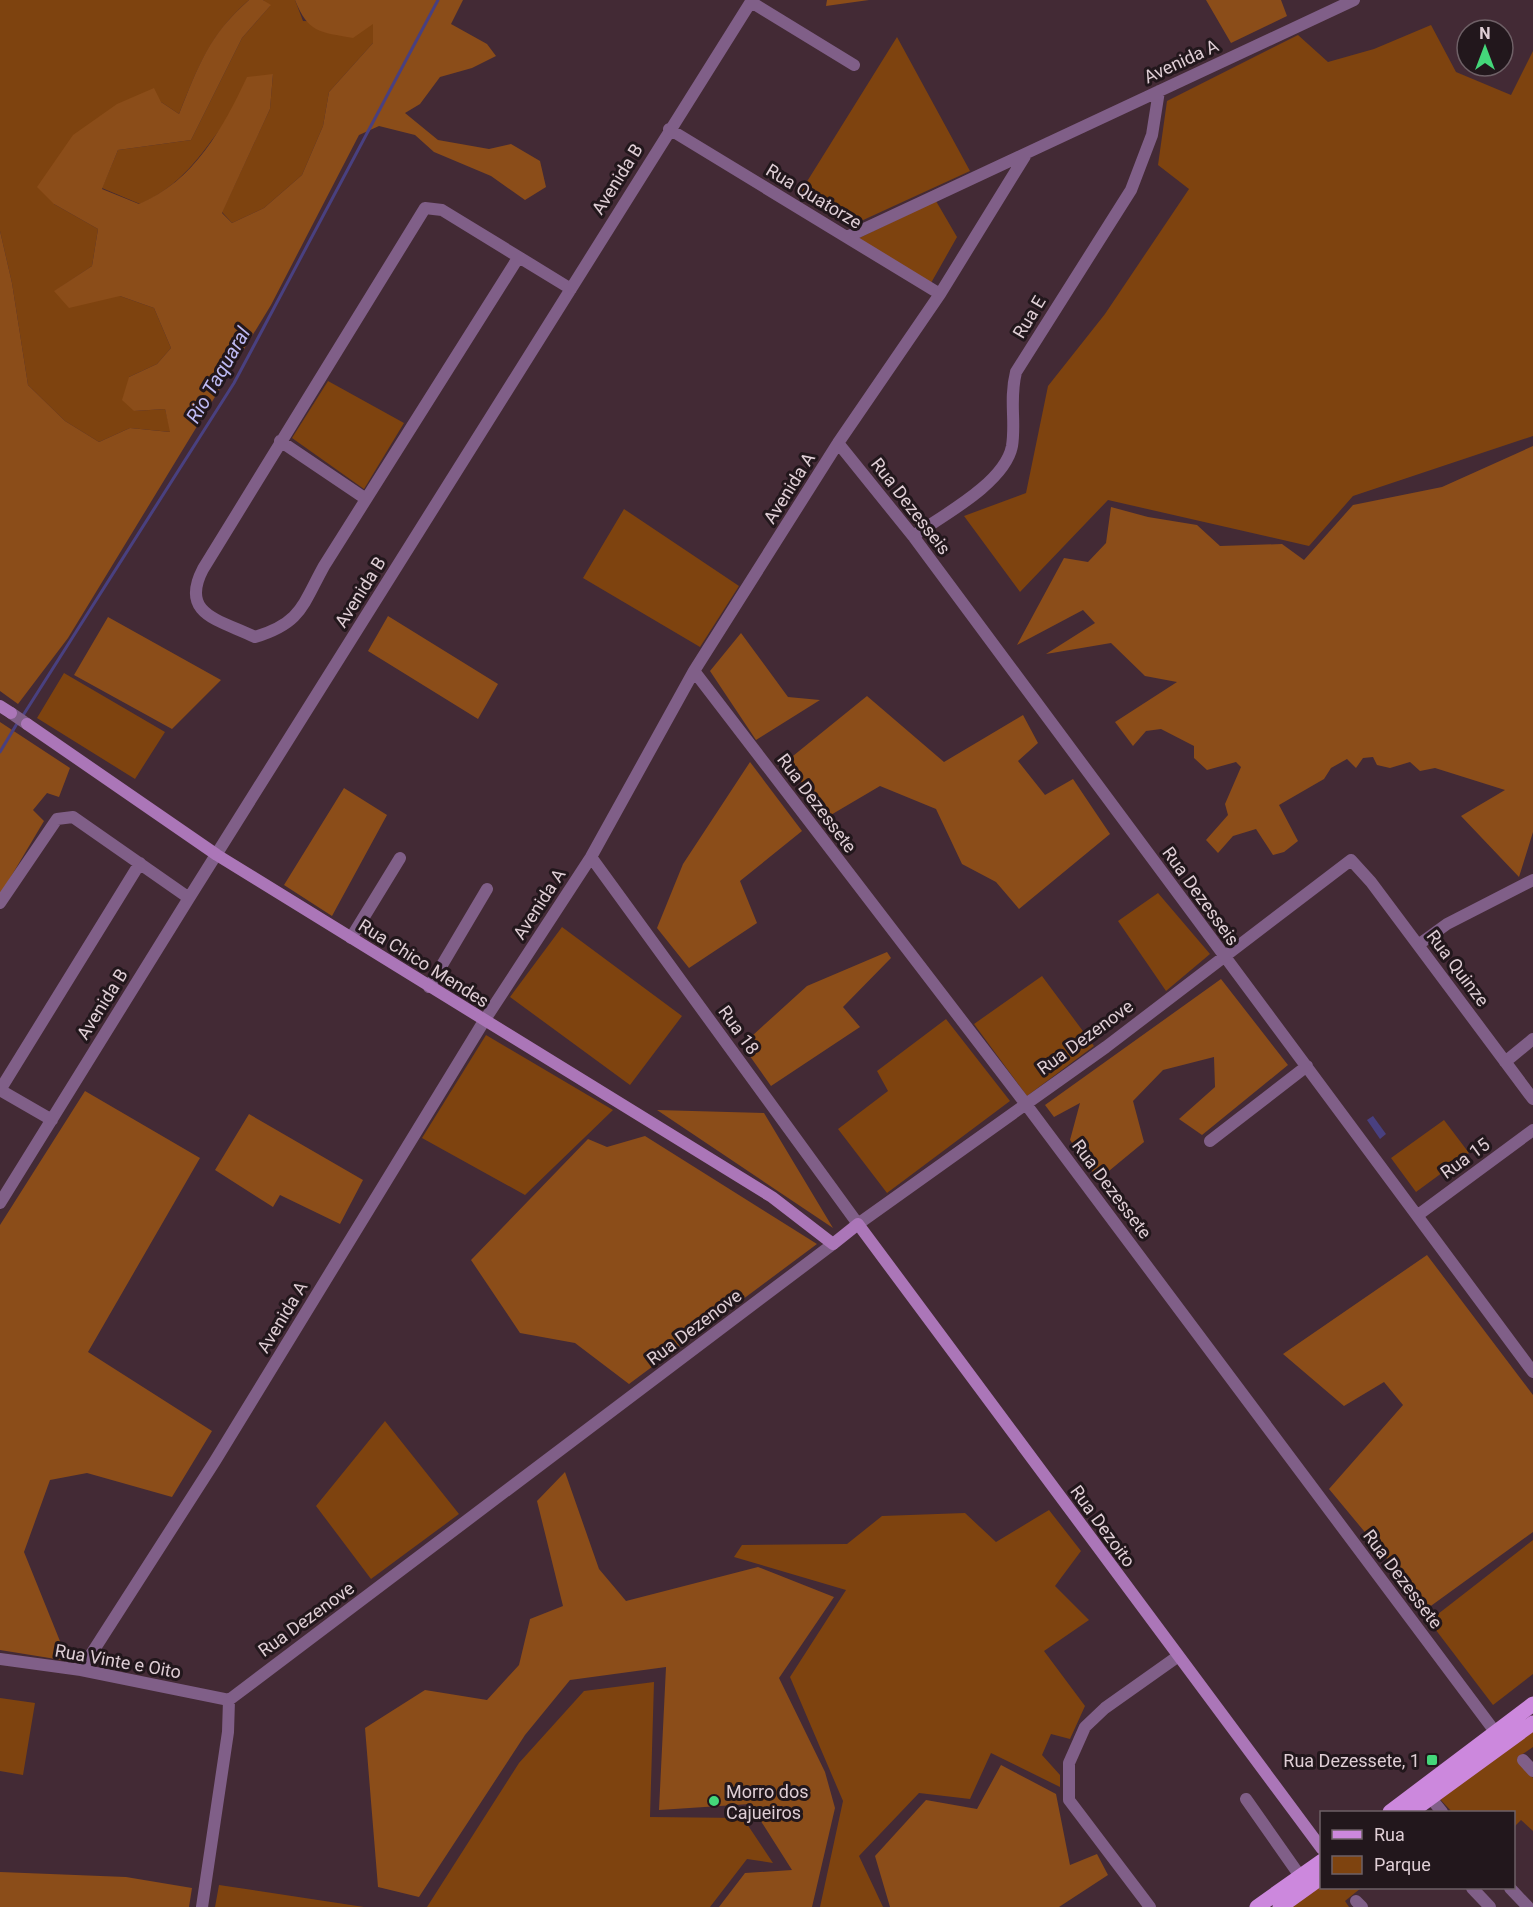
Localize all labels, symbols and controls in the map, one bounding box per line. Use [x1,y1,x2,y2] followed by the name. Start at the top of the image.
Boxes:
[1455,18,1515,78] north arrow
[1479,24,1491,43] text: N
[1140,34,1222,87] street label: Avenida A
[587,140,647,218] street label: Avenida B
[762,159,866,233] street label: Rua Quatorze
[1008,292,1050,342] street label: Rua E
[181,322,255,427] water label: Rio Taquaral
[759,448,819,527] street label: Avenida A
[867,454,955,558] street label: Rua Dezesseis
[330,553,390,631] street label: Avenida B
[773,749,861,857] street label: Rua Dezessete
[1158,843,1244,949] street label: Rua Dezesseis
[508,865,570,943] street label: Avenida A
[355,914,493,1012] street label: Rua Chico Mendes
[1422,926,1494,1010] street label: Rua Quinze
[72,965,132,1043] street label: Avenida B
[1033,995,1137,1079] street label: Rua Dezenove
[714,1001,764,1059] street label: Rua 18
[1436,1133,1494,1183] street label: Rua 15
[1068,1135,1156,1243] street label: Rua Dezessete
[252,1277,312,1357] street label: Avenida A
[642,1285,746,1369] street label: Rua Dezenove
[1066,1481,1140,1571] street label: Rua Dezoito
[1359,1525,1447,1633] street label: Rua Dezessete
[254,1577,358,1661] street label: Rua Dezenove
[53,1640,183,1682] street label: Rua Vinte e Oito
[1283,1750,1420,1771] place label: Rua Dezessete, 1
[1425,1753,1439,1767] marker: Rua Dezessete, 1
[726,1781,808,1823] place label: Morro dos Cajueiros
[707,1794,721,1808] marker: Morro dos Cajueiros
[1320,1811,1515,1889] legend
[1374,1824,1405,1845] text: Rua
[1374,1854,1431,1875] text: Parque

